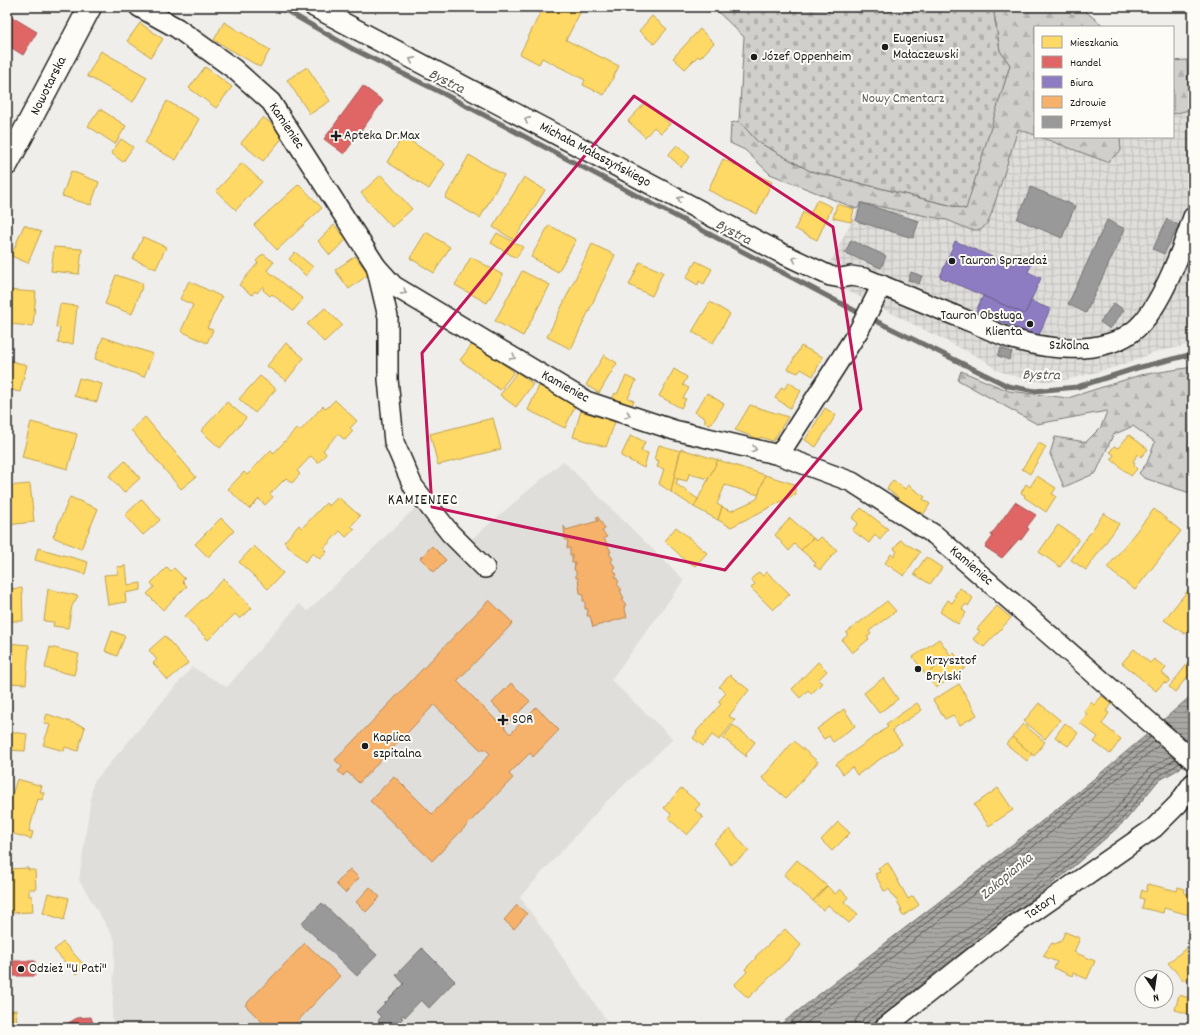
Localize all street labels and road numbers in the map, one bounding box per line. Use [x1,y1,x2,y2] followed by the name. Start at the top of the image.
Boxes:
[26,53,73,119] street label: Nowotarska
[263,99,309,154] street label: Kamieniec
[536,117,654,193] street label: Michała Małaszyńskiego
[1049,336,1090,356] street label: Szkolna
[537,366,593,409] street label: Kamieniec
[945,541,998,591] street label: Kamieniec
[1021,889,1061,925] street label: Tatary

